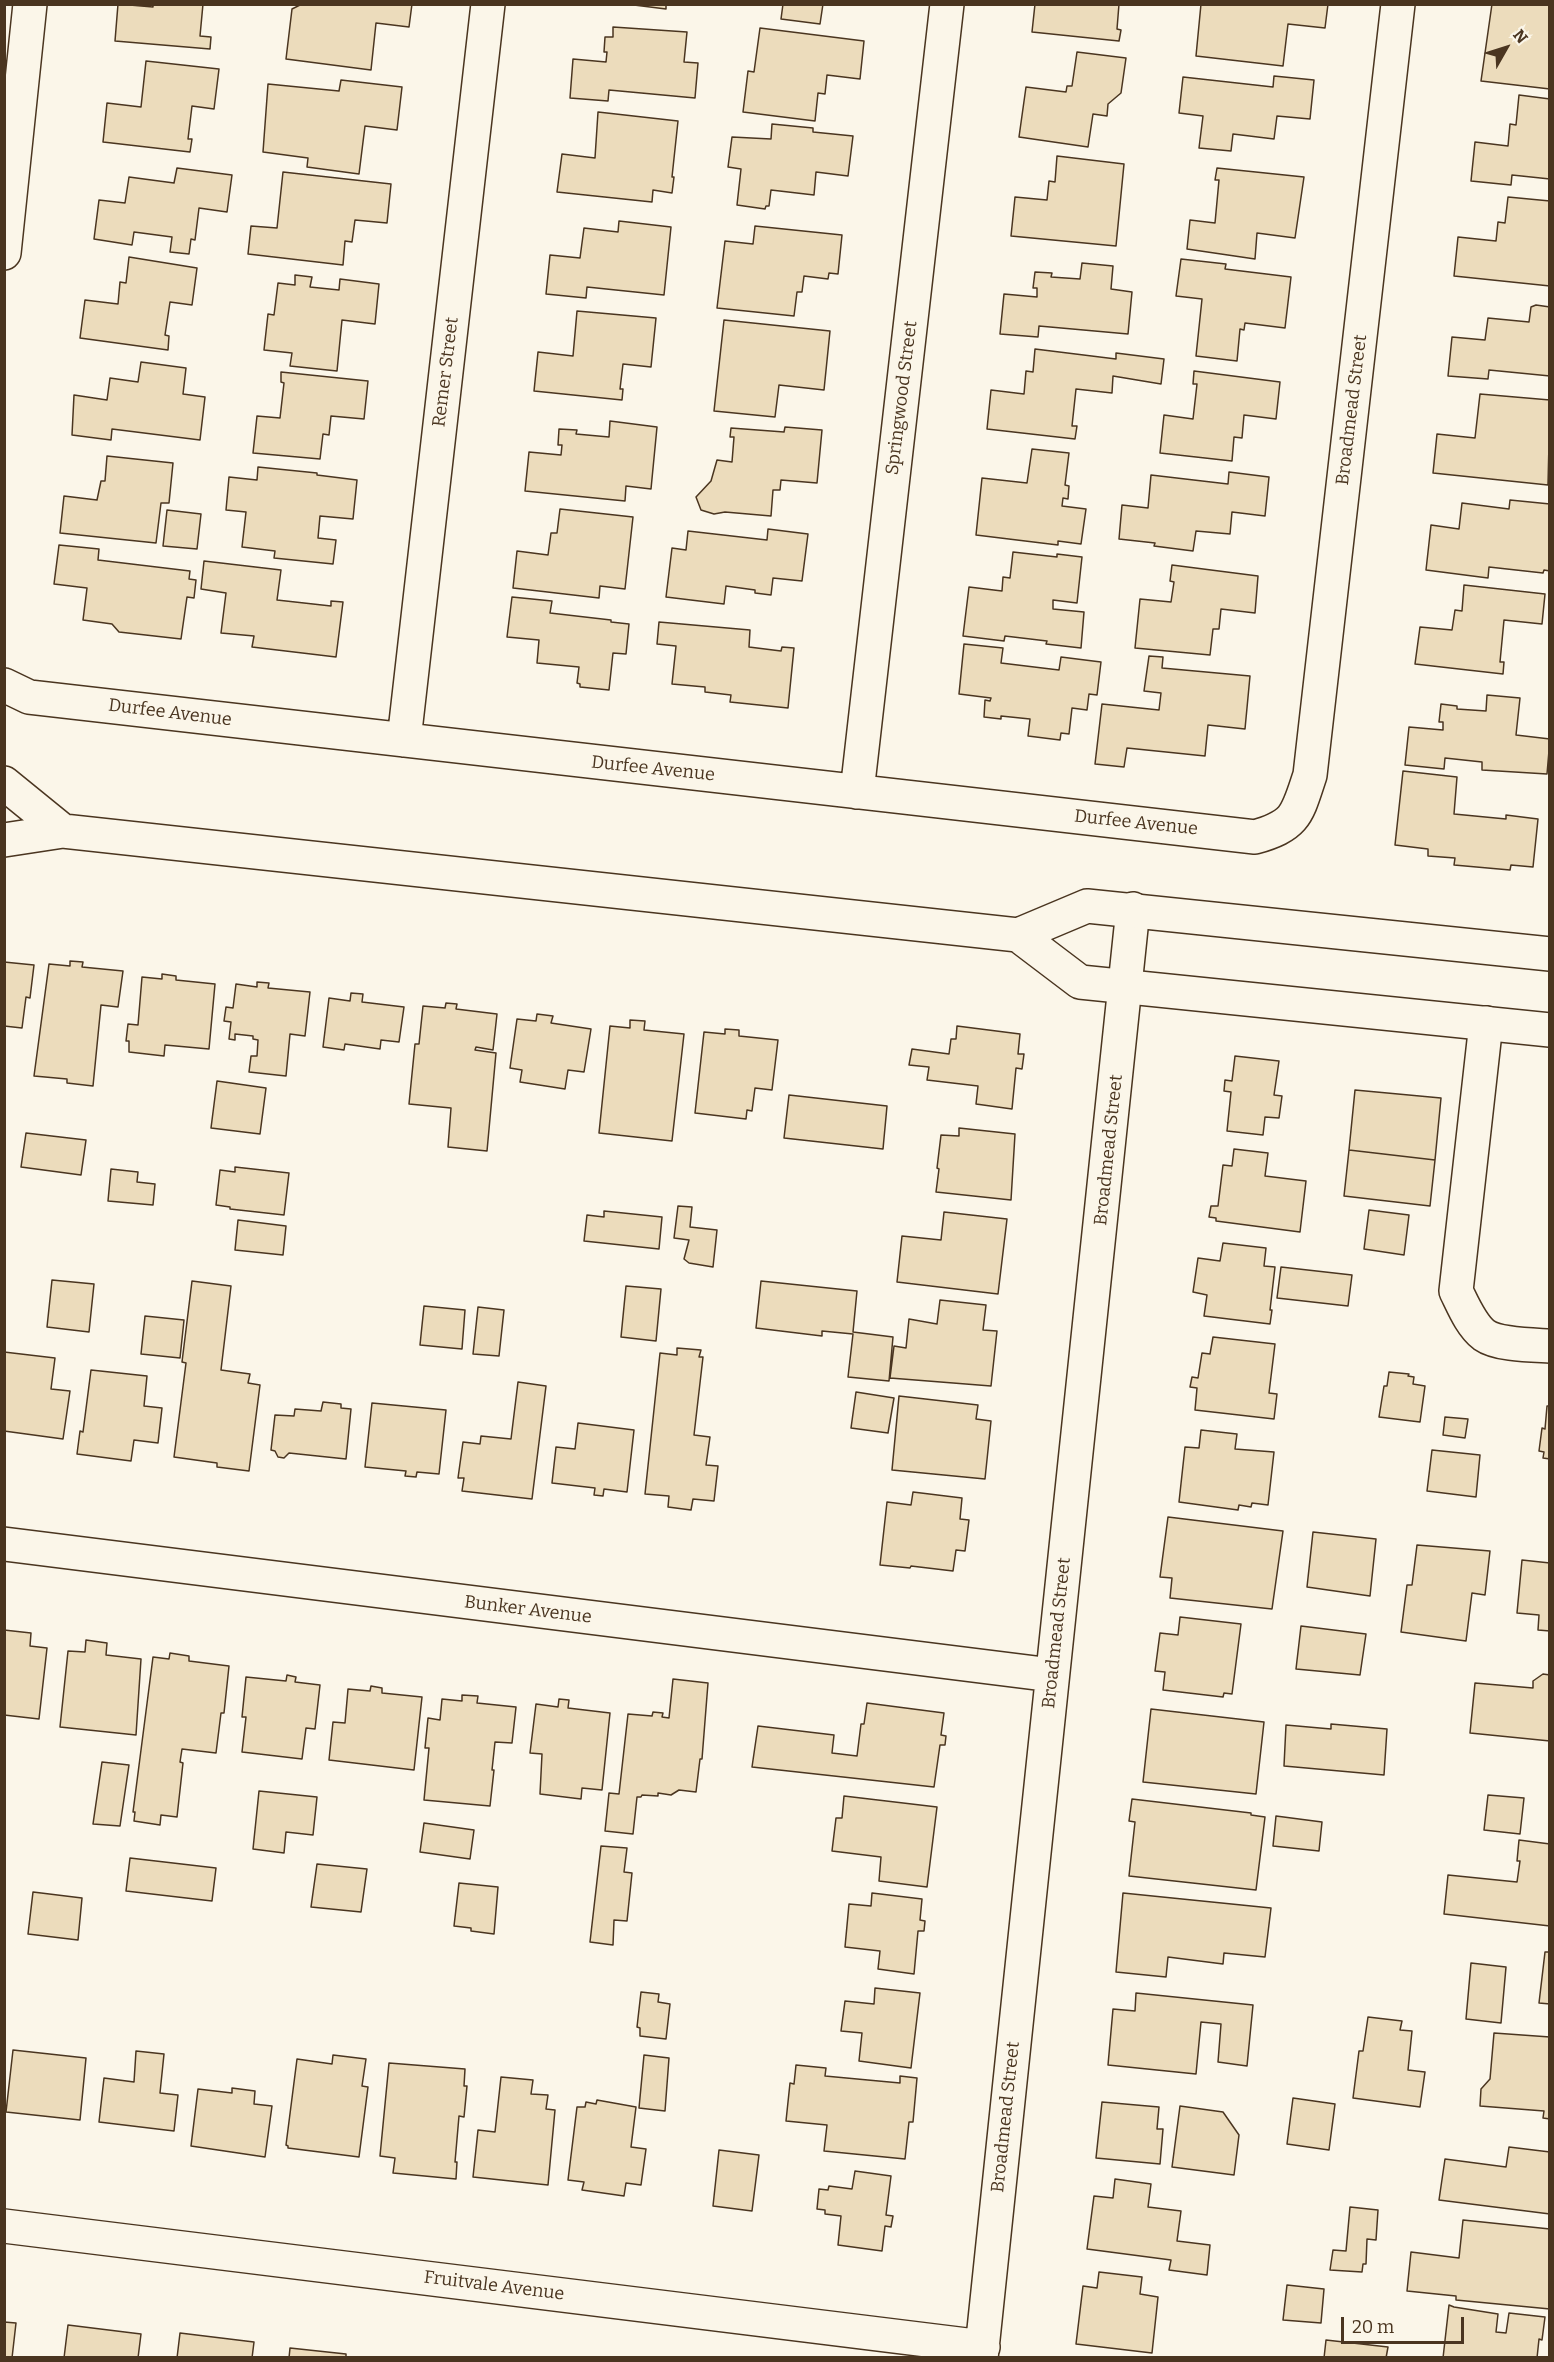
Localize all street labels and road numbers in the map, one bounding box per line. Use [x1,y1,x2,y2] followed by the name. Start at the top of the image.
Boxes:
[429,316,463,428] street label: Remer Street
[882,320,922,476] street label: Springwood Street
[1332,333,1372,487] street label: Broadmead Street
[107,695,233,731] street label: Durfee Avenue
[590,752,716,786] street label: Durfee Avenue
[1073,806,1199,840] street label: Durfee Avenue
[1090,1073,1128,1227] street label: Broadmead Street
[1038,1556,1076,1710] street label: Broadmead Street
[463,1591,593,1629] street label: Bunker Avenue
[987,2040,1025,2194] street label: Broadmead Street
[422,2267,566,2305] street label: Fruitvale Avenue

